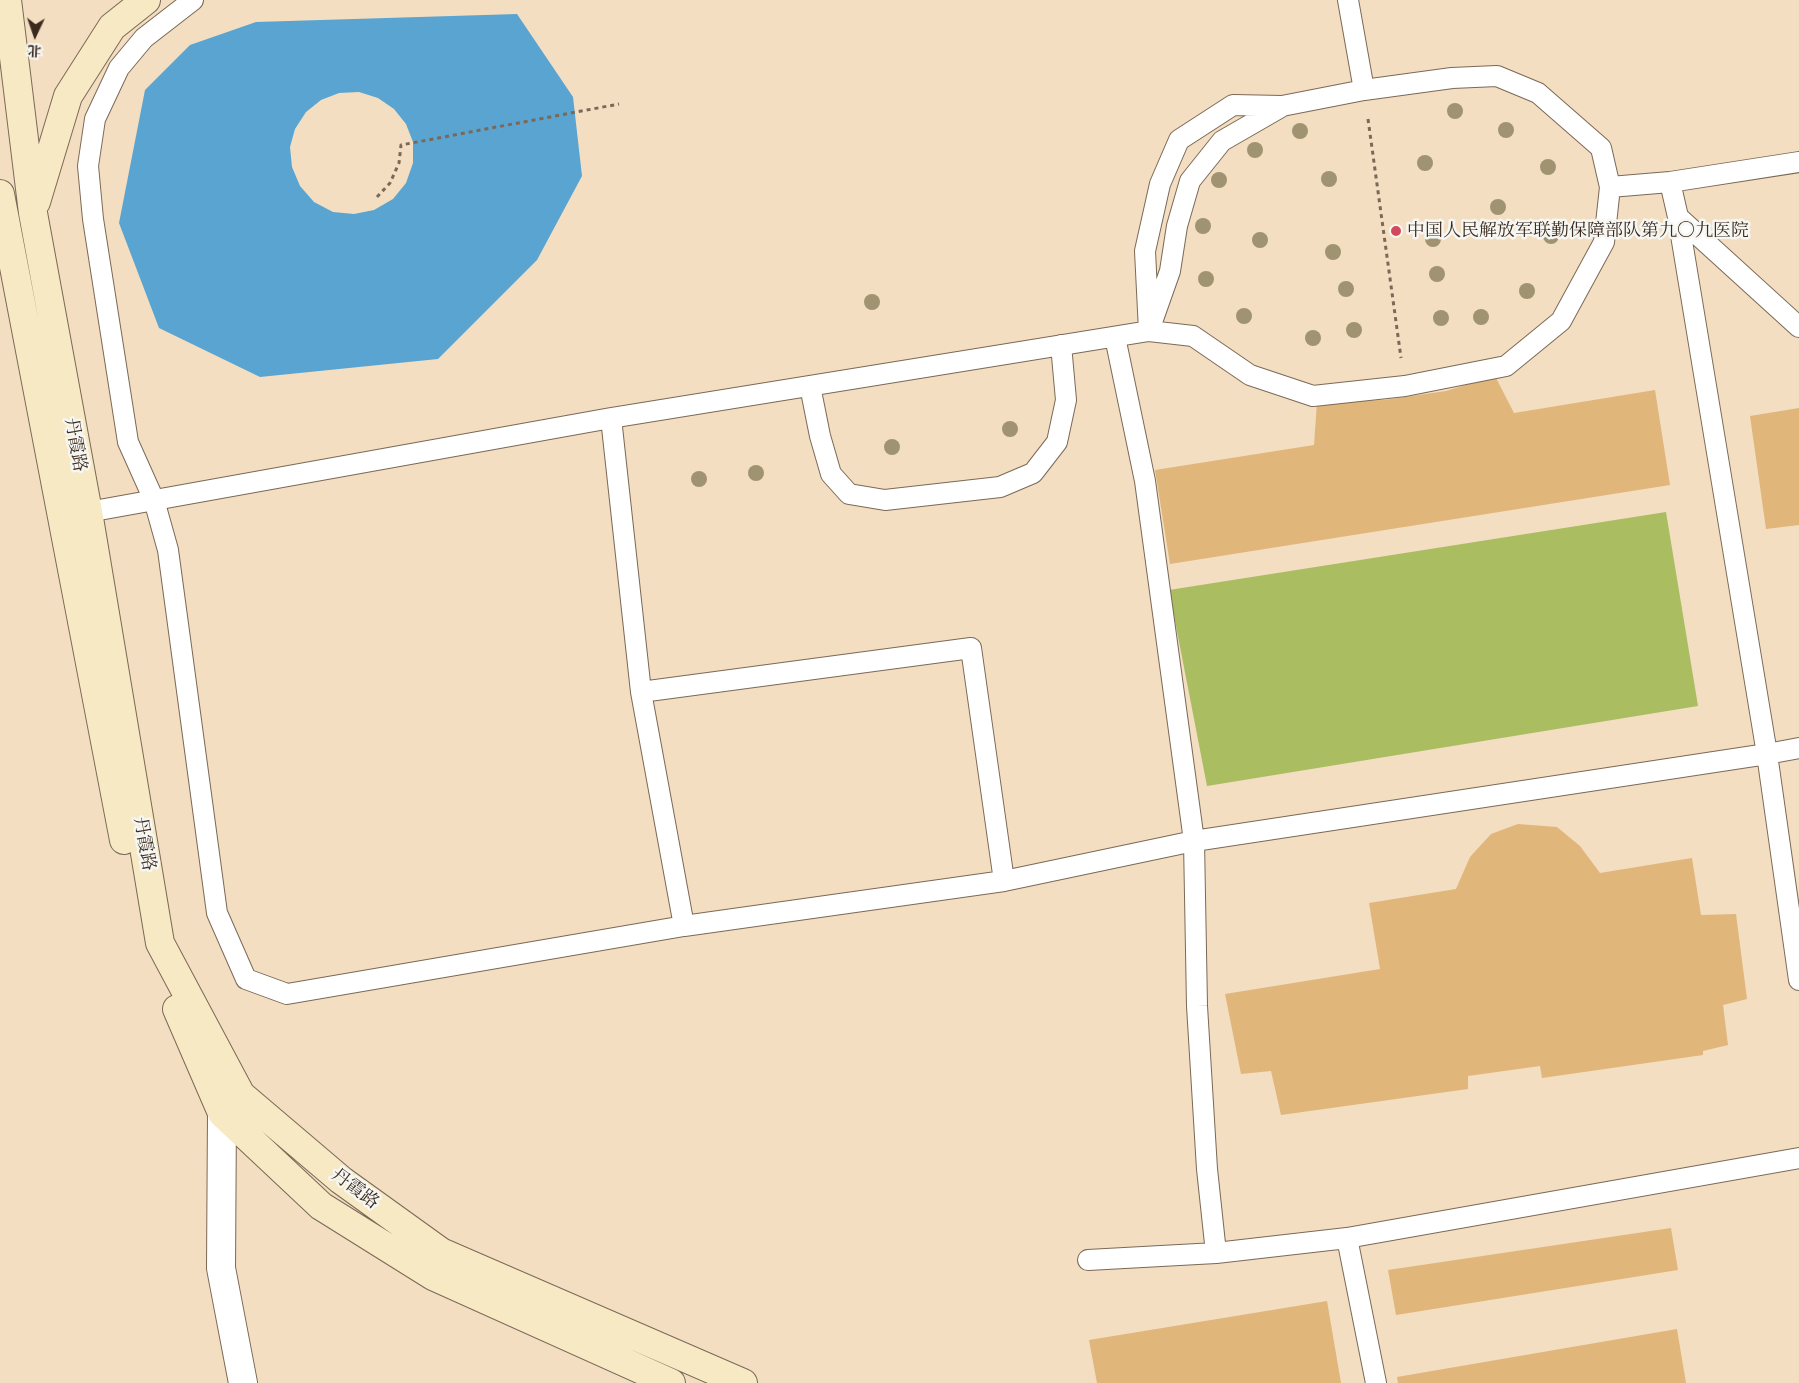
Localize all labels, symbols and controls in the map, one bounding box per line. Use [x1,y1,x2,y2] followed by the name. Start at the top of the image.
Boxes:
[10,10,60,60] north arrow
[27,43,42,57] text: 北
[1407,220,1749,242] place label: 中国人民解放军联勤保障部队第九〇九医院
[1389,224,1403,238] marker: 中国人民解放军联勤保障部队第九〇九医院
[60,417,90,473] street label: 丹霞路
[129,816,159,872] street label: 丹霞路
[327,1164,383,1214] street label: 丹霞路

